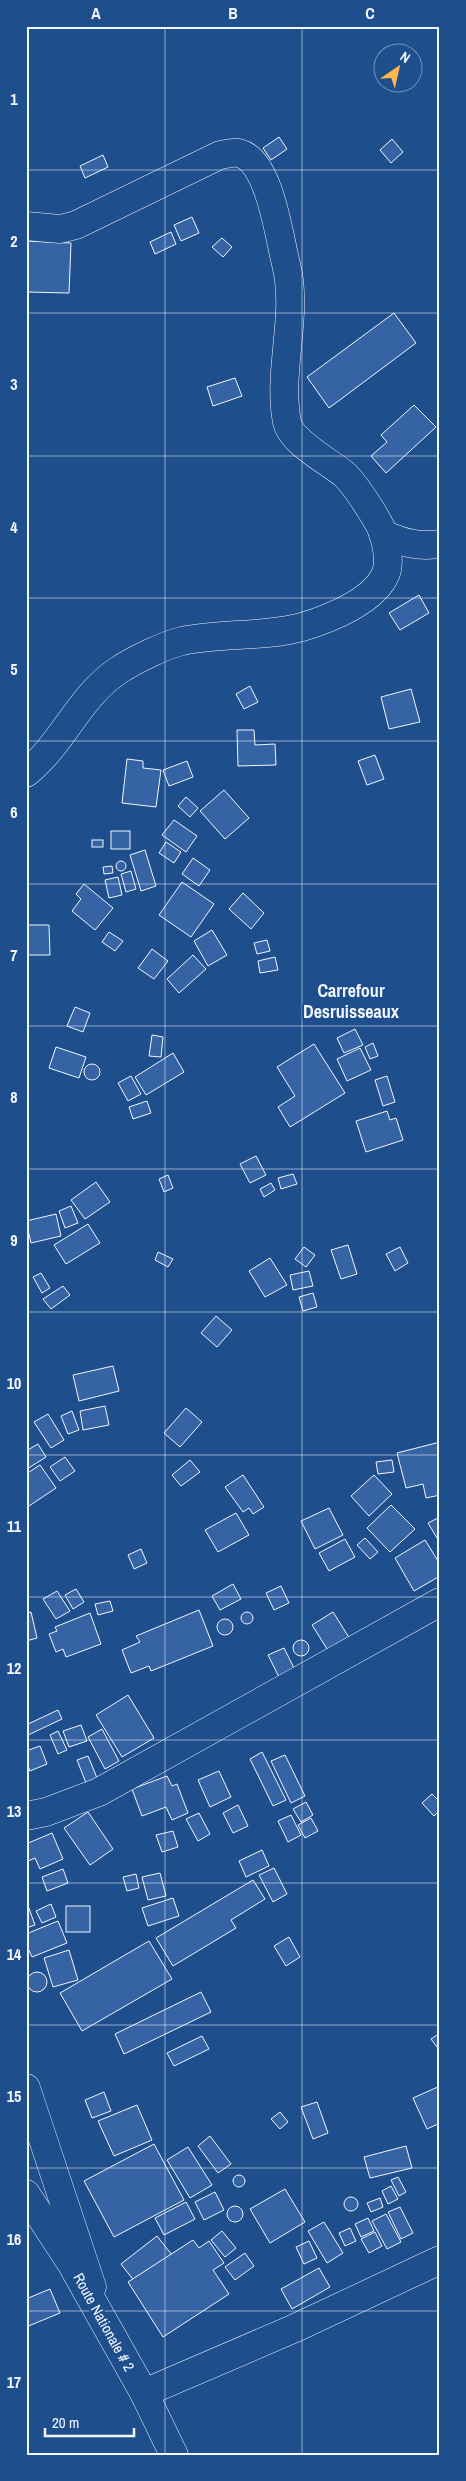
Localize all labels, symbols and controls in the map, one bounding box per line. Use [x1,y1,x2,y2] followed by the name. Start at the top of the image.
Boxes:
[91,2,101,24] text: A
[228,2,238,24] text: B
[365,2,375,24] text: C
[374,42,424,92] north arrow
[397,47,414,67] text: N
[10,88,18,110] text: 1
[10,230,18,252] text: 2
[10,373,18,395] text: 3
[10,516,18,538] text: 4
[10,658,18,680] text: 5
[10,801,18,823] text: 6
[10,944,18,966] text: 7
[303,978,400,1024] district label: Carrefour Desruisseaux
[10,1086,18,1108] text: 8
[10,1229,18,1251] text: 9
[7,1372,21,1394] text: 10
[7,1515,22,1537] text: 11
[7,1657,21,1679] text: 12
[7,1800,21,1822] text: 13
[7,1943,22,1965] text: 14
[7,2085,21,2107] text: 15
[7,2228,21,2250] text: 16
[68,2269,140,2375] street label: Route Nationale # 2
[7,2371,21,2393] text: 17
[45,2406,134,2438] scale bar
[52,2412,79,2433] text: 20 m

